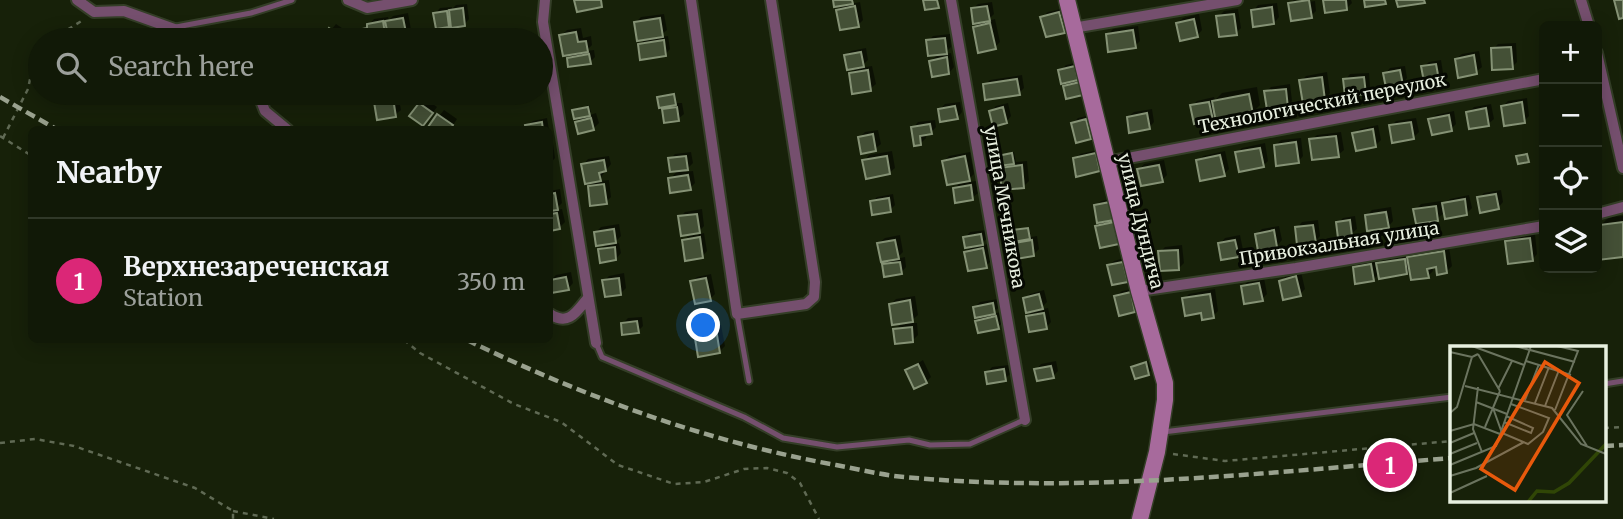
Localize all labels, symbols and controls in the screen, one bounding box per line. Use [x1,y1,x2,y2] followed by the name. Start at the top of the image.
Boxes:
[1539,21,1602,273] map controls
[1539,21,1602,84] button: +
[28,28,553,105] search box
[52,48,90,86] icon: search
[108,50,254,83] text: Search here
[1196,68,1449,138] street label: Технологический переулок
[1539,84,1602,147] button: −
[979,124,1031,290] street label: улица Мечникова
[1539,147,1602,210] button: locate
[1113,151,1169,292] street label: улица Дундича
[56,153,162,191] text: Nearby
[1539,210,1602,273] button: layers
[1237,216,1441,270] street label: Привокзальная улица
[123,250,389,283] text: Верхнезареченская
[74,267,84,296] text: 1
[457,267,525,296] text: 350 m
[123,283,203,312] text: Station
[686,308,720,342] your location
[1450,346,1606,502] inset map
[1367,439,1413,491] pin: 1

